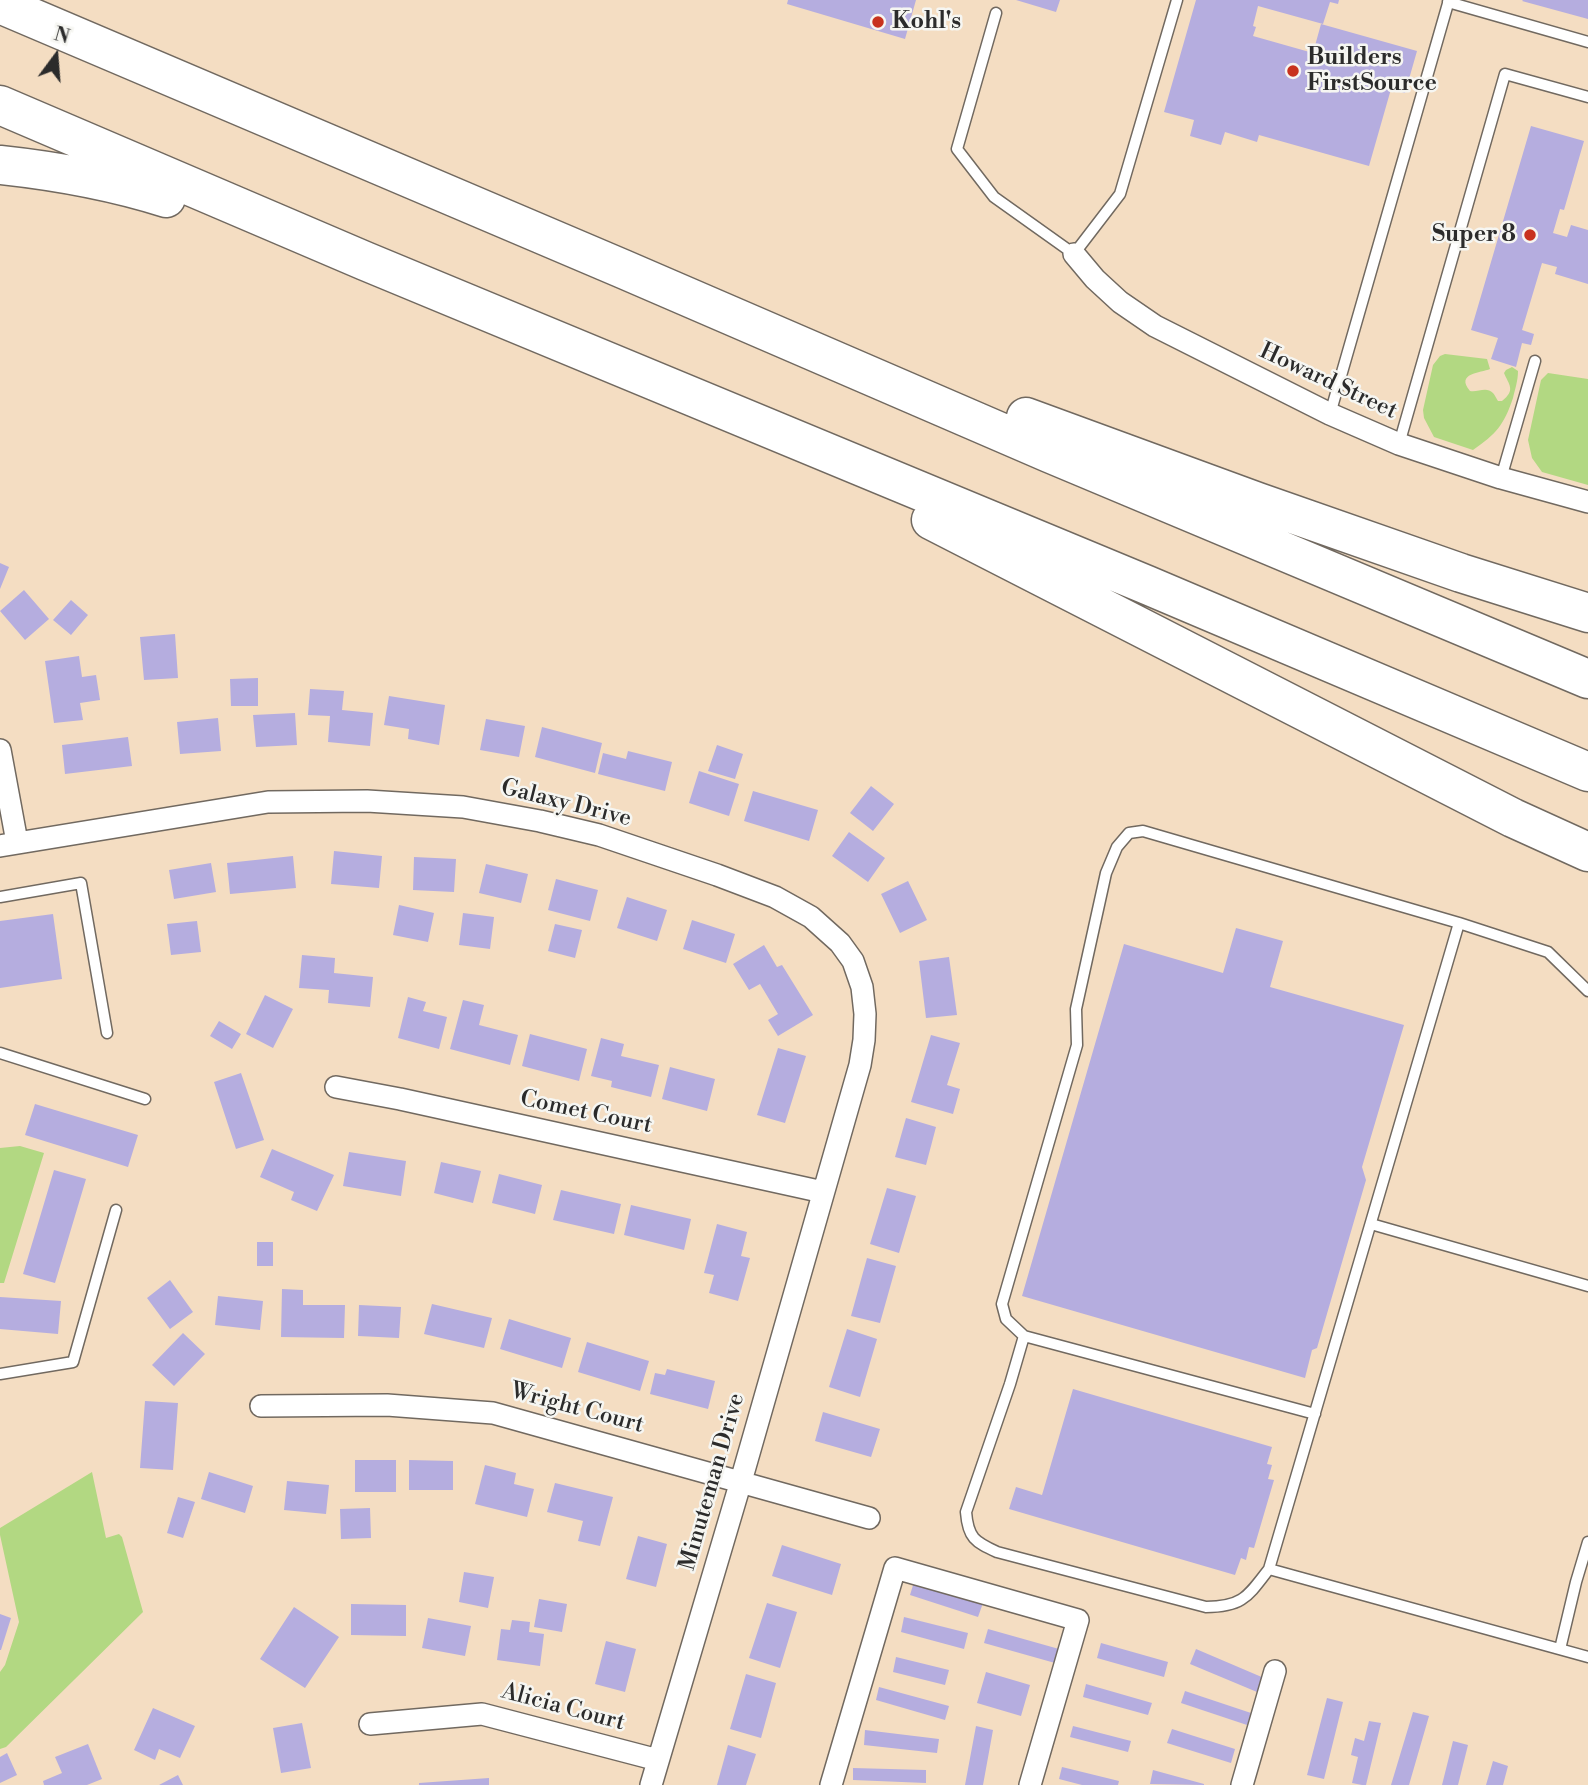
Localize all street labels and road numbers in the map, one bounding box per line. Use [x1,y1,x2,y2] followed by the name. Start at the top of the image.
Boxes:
[1255,338,1401,426] street label: Howard Street
[498,775,634,833] street label: Galaxy Drive
[518,1086,654,1140] street label: Comet Court
[507,1378,647,1440] street label: Wright Court
[674,1390,752,1574] street label: Minuteman Drive
[498,1678,628,1738] street label: Alicia Court

